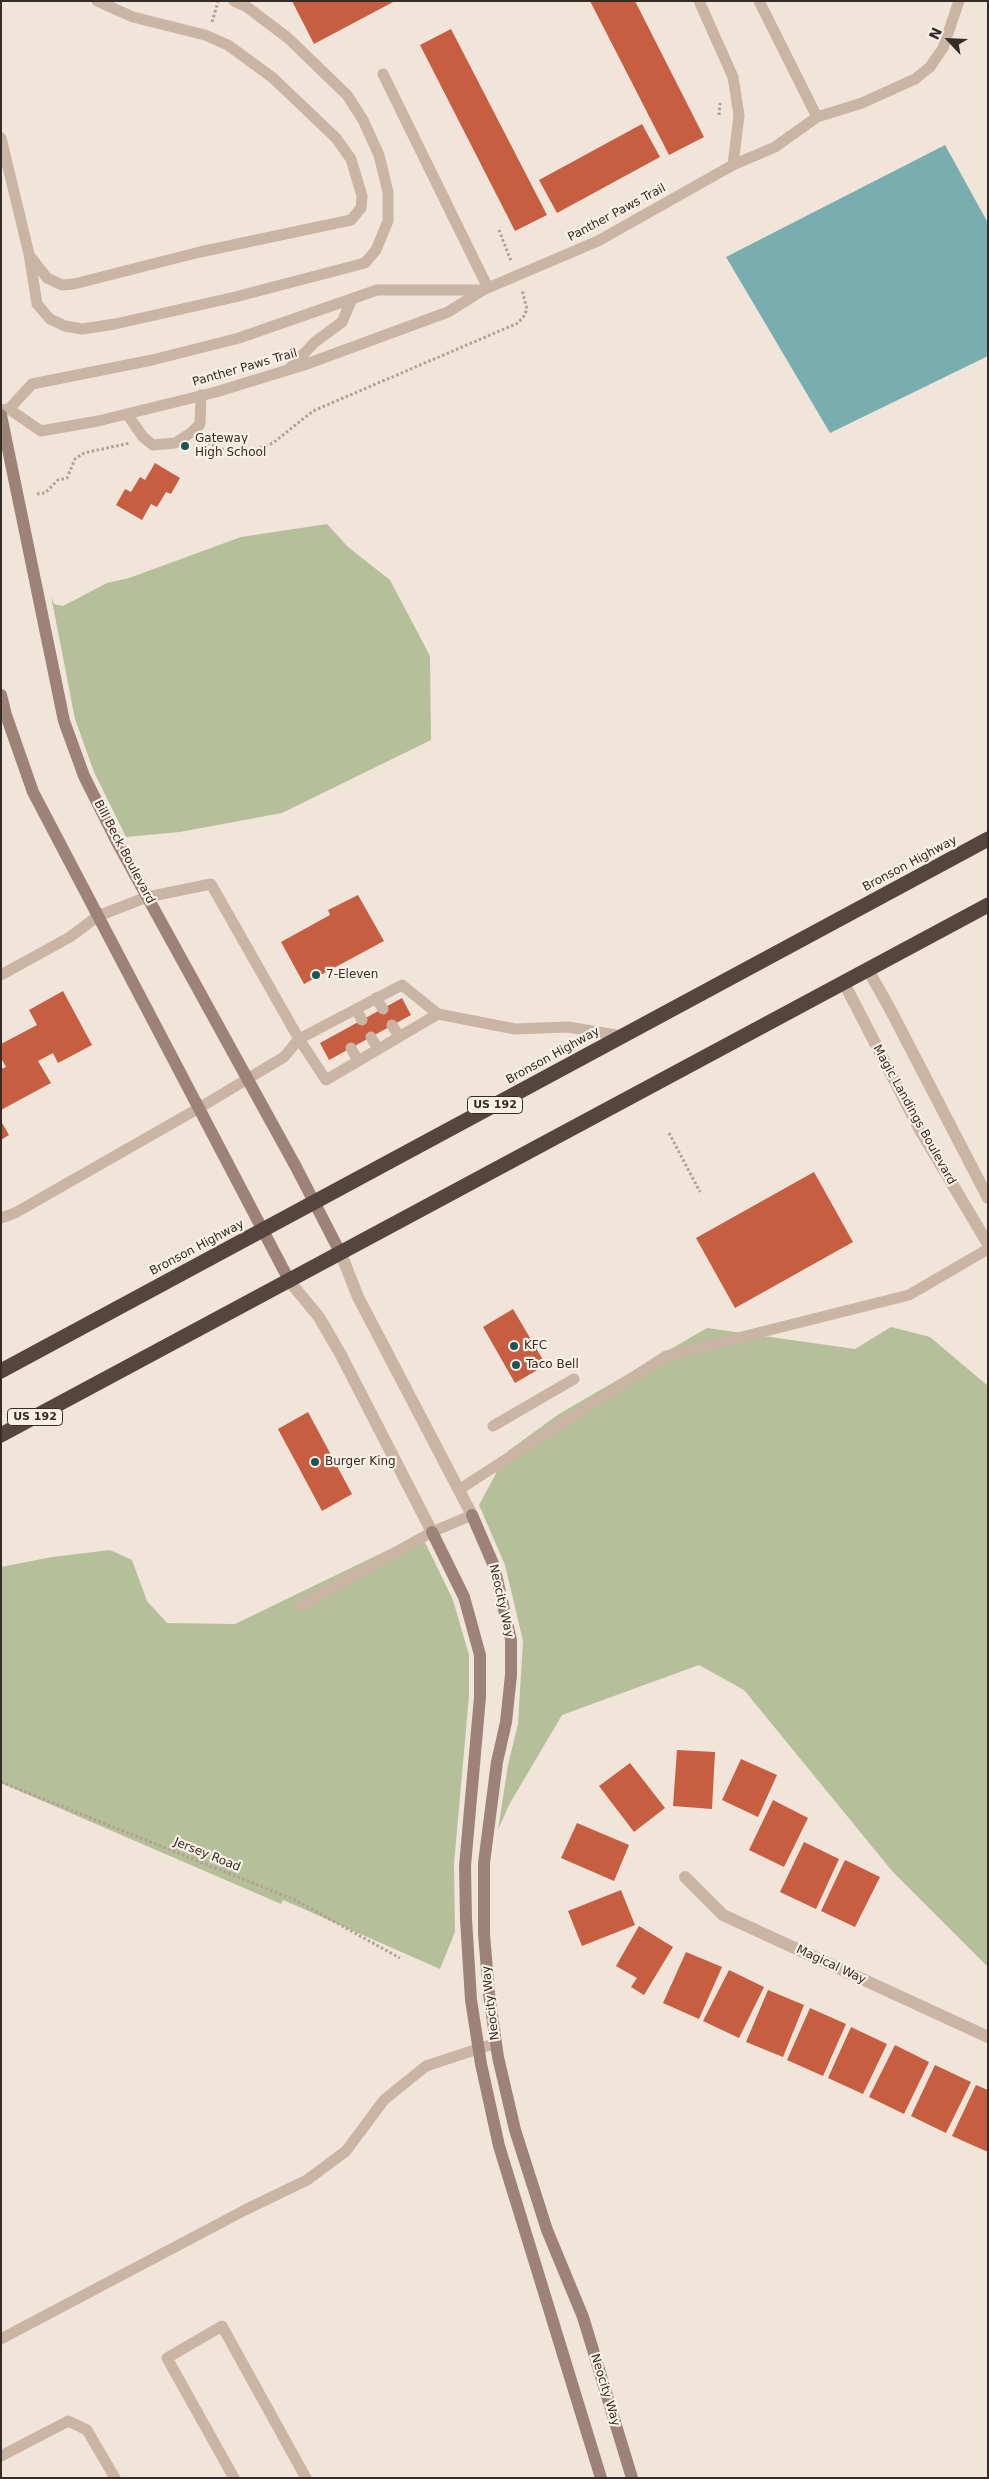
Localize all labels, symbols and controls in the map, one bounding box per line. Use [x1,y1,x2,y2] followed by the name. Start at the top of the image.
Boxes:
[924,15,974,65] north arrow
[926,25,945,42] text: N
[566,181,668,245] street label: Panther Paws Trail
[191,346,299,390] street label: Panther Paws Trail
[195,432,266,460] place label: Gateway High School
[179,440,191,452] marker: Gateway High School
[90,798,158,906] street label: Bill Beck Boulevard
[860,833,960,895] street label: Bronson Highway
[326,968,378,982] place label: 7-Eleven
[310,969,322,981] marker: 7-Eleven
[504,1024,602,1088] street label: Bronson Highway
[869,1043,959,1187] street label: Magic Landings Boulevard
[468,1096,522,1114] road number: US 192
[147,1217,247,1279] street label: Bronson Highway
[524,1339,547,1353] place label: KFC
[508,1340,520,1352] marker: KFC
[526,1358,579,1372] place label: Taco Bell
[510,1359,522,1371] marker: Taco Bell
[8,1408,62,1425] road number: US 192
[325,1455,396,1469] place label: Burger King
[309,1456,321,1468] marker: Burger King
[486,1563,516,1639] street label: Neocity Way
[172,1835,242,1875] street label: Jersey Road
[794,1943,868,1987] street label: Magical Way
[479,1965,503,2041] street label: Neocity Way
[587,2352,623,2428] street label: Neocity Way

